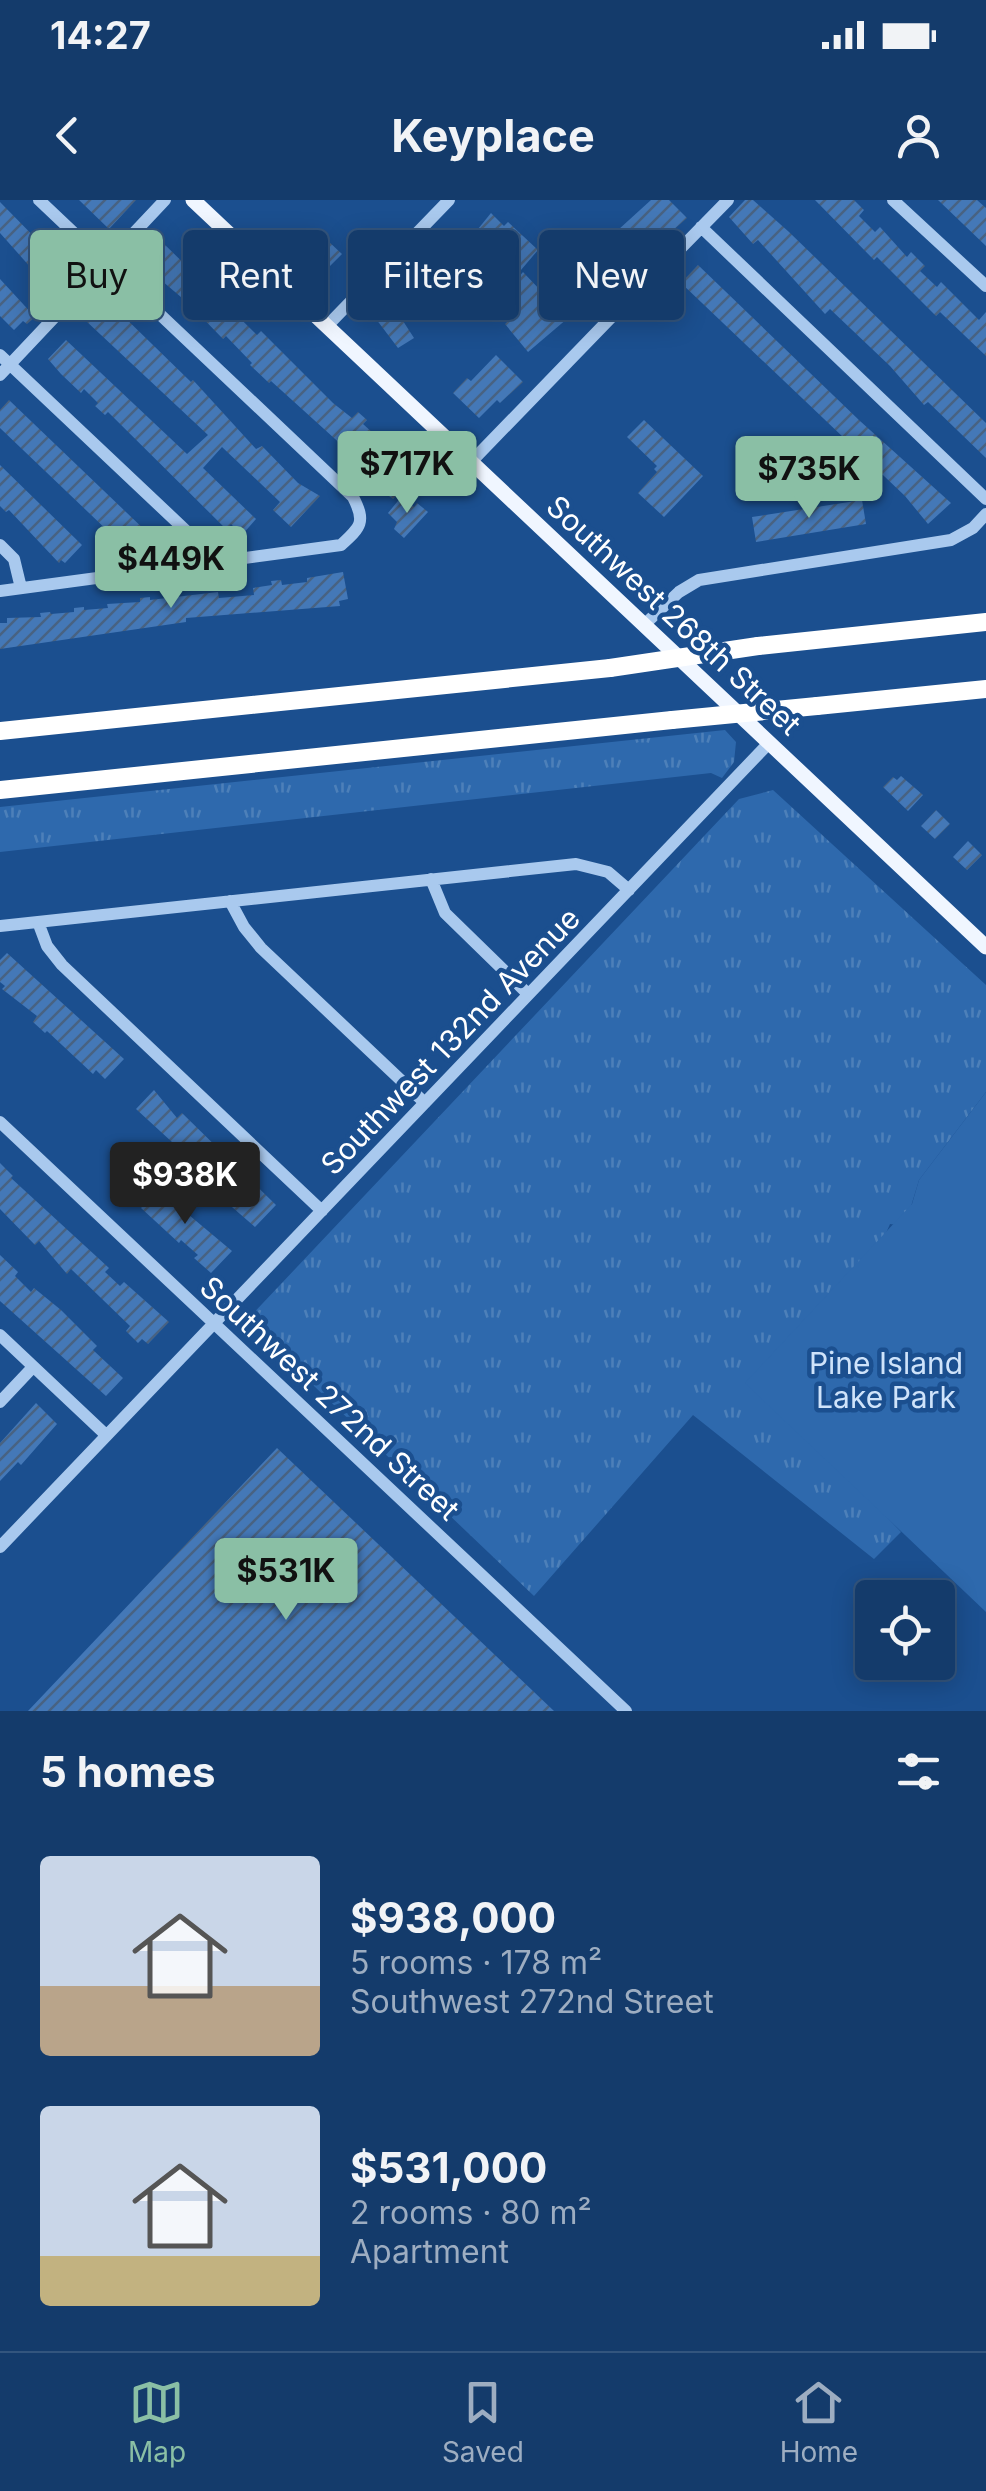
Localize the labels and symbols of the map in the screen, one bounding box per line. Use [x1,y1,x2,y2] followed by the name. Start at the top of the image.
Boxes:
[337,431,477,516] pin: $717K
[739,436,879,521] pin: $735K
[540,488,809,742] street label: Southwest 268th Street
[101,526,241,611] pin: $449K
[313,900,587,1182] street label: Southwest 132nd Avenue
[115,1142,255,1227] pin: $938K
[193,1269,467,1528] street label: Southwest 272nd Street
[809,1345,963,1415] park label: Pine Island Lake Park
[216,1538,356,1623] pin: $531K

